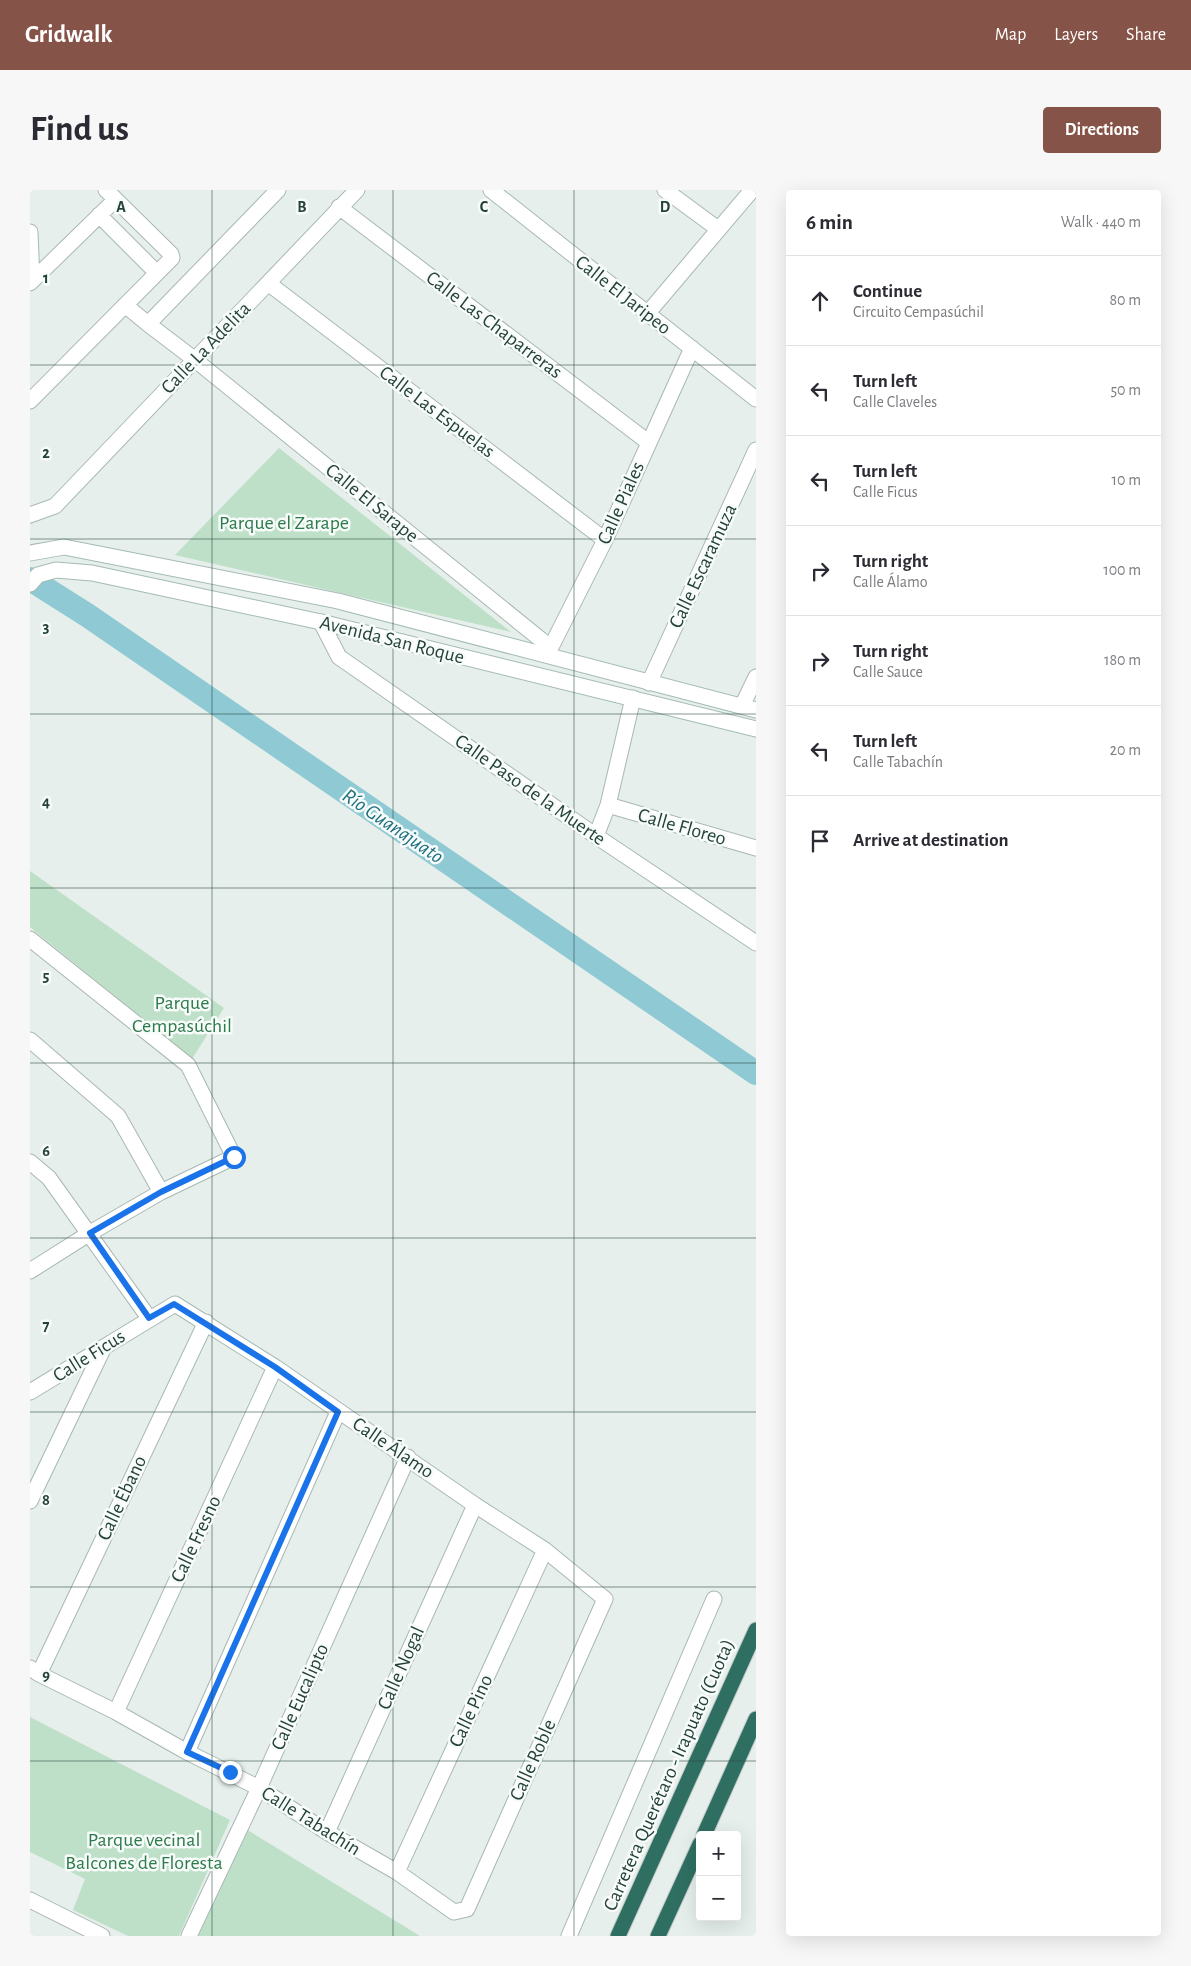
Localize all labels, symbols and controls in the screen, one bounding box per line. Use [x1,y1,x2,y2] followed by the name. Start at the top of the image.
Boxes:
[25,23,112,47] text: Gridwalk
[995,26,1026,44] text: Map
[1054,26,1098,44] text: Layers
[1126,26,1166,44] text: Share
[1043,107,1161,153] button: Directions
[30,112,129,147] text: Find us
[116,199,126,215] text: A
[297,199,307,215] text: B
[480,199,489,215] text: C
[660,199,671,215] text: D
[806,212,853,233] text: 6 min
[1061,214,1141,230] text: Walk · 440 m
[571,252,675,338] street label: Calle El Jaripeo
[422,267,566,383] street label: Calle Las Chaparreras
[43,270,49,286] text: 1
[853,282,922,301] text: Continue
[806,287,834,315] icon: ahead
[1110,292,1141,308] text: 80 m
[157,298,255,398] street label: Calle La Adelita
[853,304,984,320] text: Circuito Cempasúchil
[376,362,498,462] street label: Calle Las Espuelas
[853,372,917,391] text: Turn left
[806,377,834,405] icon: left
[1110,382,1141,398] text: 50 m
[853,394,937,410] text: Calle Claveles
[42,445,50,461] text: 2
[594,459,648,547] street label: Calle Piales
[322,460,422,546] street label: Calle El Sarape
[853,462,917,481] text: Turn left
[806,467,834,495] icon: left
[1112,472,1141,488] text: 10 m
[853,484,918,500] text: Calle Ficus
[665,501,741,631] street label: Calle Escaramuza
[219,513,349,533] park label: Parque el Zarape
[853,552,928,571] text: Turn right
[806,557,834,585] icon: right
[1103,562,1141,578] text: 100 m
[853,574,928,590] text: Calle Álamo
[318,612,466,668] street label: Avenida San Roque
[43,619,50,635] text: 3
[853,642,928,661] text: Turn right
[806,647,834,675] icon: right
[1104,652,1141,668] text: 180 m
[853,664,923,680] text: Calle Sauce
[451,731,609,849] street label: Calle Paso de la Muerte
[853,732,917,751] text: Turn left
[806,737,834,765] icon: left
[1110,742,1141,758] text: 20 m
[853,754,943,770] text: Calle Tabachín
[339,785,447,867] water label: Río Guanajuato
[42,794,50,810] text: 4
[636,805,728,849] street label: Calle Floreo
[806,827,834,855] icon: arrive
[853,831,1009,850] text: Arrive at destination
[43,968,50,984] text: 5
[132,993,232,1036] park label: Parque Cempasúchil
[42,1143,50,1159] text: 6
[223,1146,246,1169] route start
[43,1318,50,1334] text: 7
[49,1326,129,1386] street label: Calle Ficus
[349,1413,438,1482] street label: Calle Álamo
[93,1452,150,1544] street label: Calle Ébano
[42,1492,50,1508] text: 8
[167,1493,225,1585] street label: Calle Fresno
[374,1623,428,1713] street label: Calle Nogal
[600,1636,738,1914] street label: Carretera Querétaro - Irapuato (Cuota)
[268,1641,332,1753] street label: Calle Eucalipto
[42,1667,50,1683] text: 9
[446,1672,496,1750] street label: Calle Pino
[506,1716,560,1804] street label: Calle Roble
[219,1761,242,1784] route end
[258,1783,364,1859] street label: Calle Tabachín
[65,1830,223,1873] park label: Parque vecinal Balcones de Floresta
[696,1831,741,1921] map controls
[696,1831,741,1876] button: +
[696,1876,741,1921] button: −

